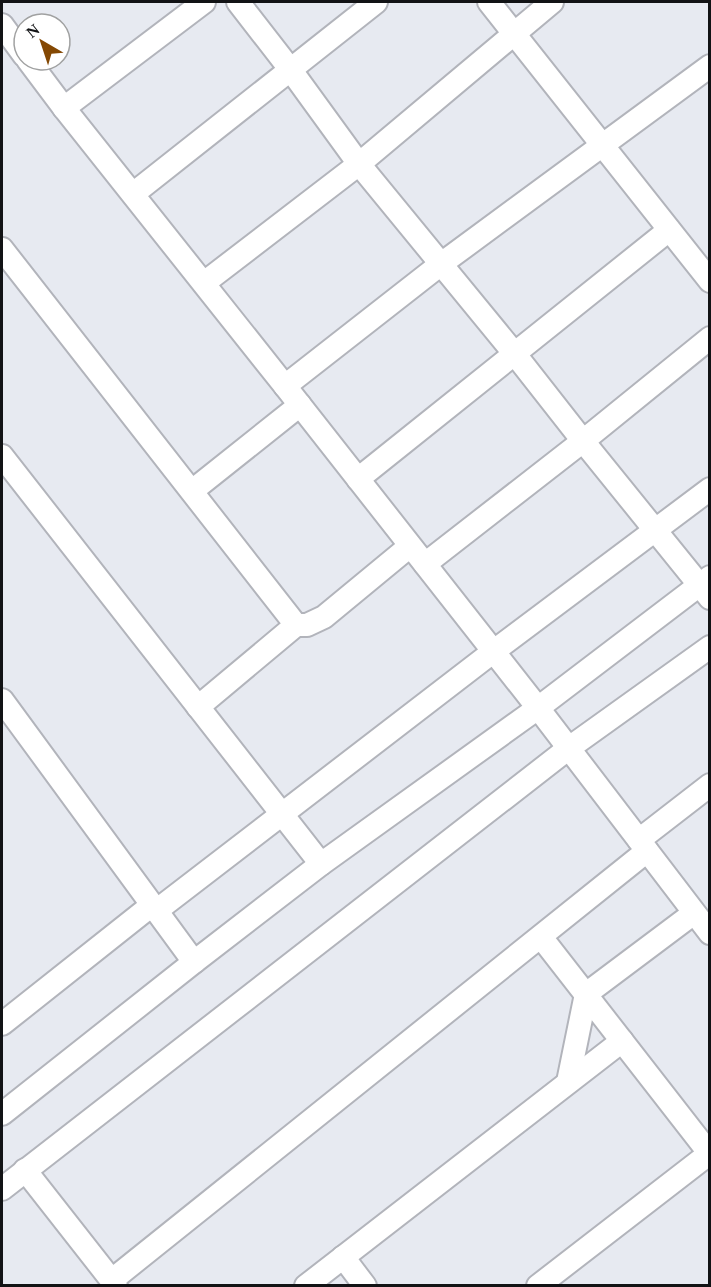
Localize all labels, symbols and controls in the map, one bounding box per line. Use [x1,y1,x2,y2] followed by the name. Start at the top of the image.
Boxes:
[12,12,72,72] north arrow
[23,20,43,41] text: N

